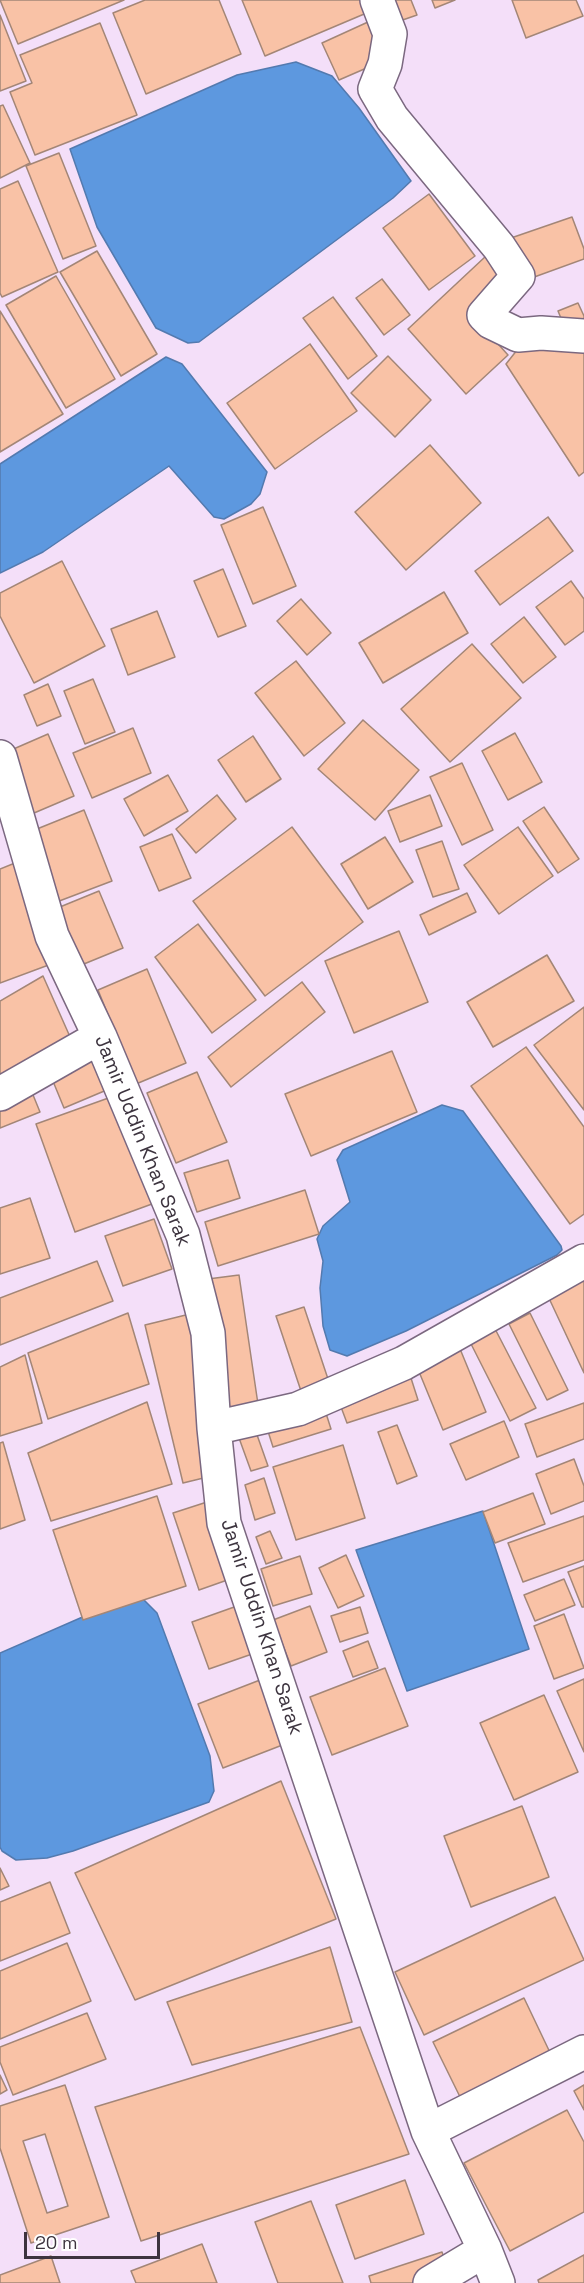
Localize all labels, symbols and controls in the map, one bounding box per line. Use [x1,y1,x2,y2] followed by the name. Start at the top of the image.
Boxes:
[89,1032,195,1250] street label: Jamir Uddin Khan Sarak
[215,1516,307,1738] street label: Jamir Uddin Khan Sarak
[27,2220,164,2258] scale bar
[35,2231,78,2254] text: 20 m

